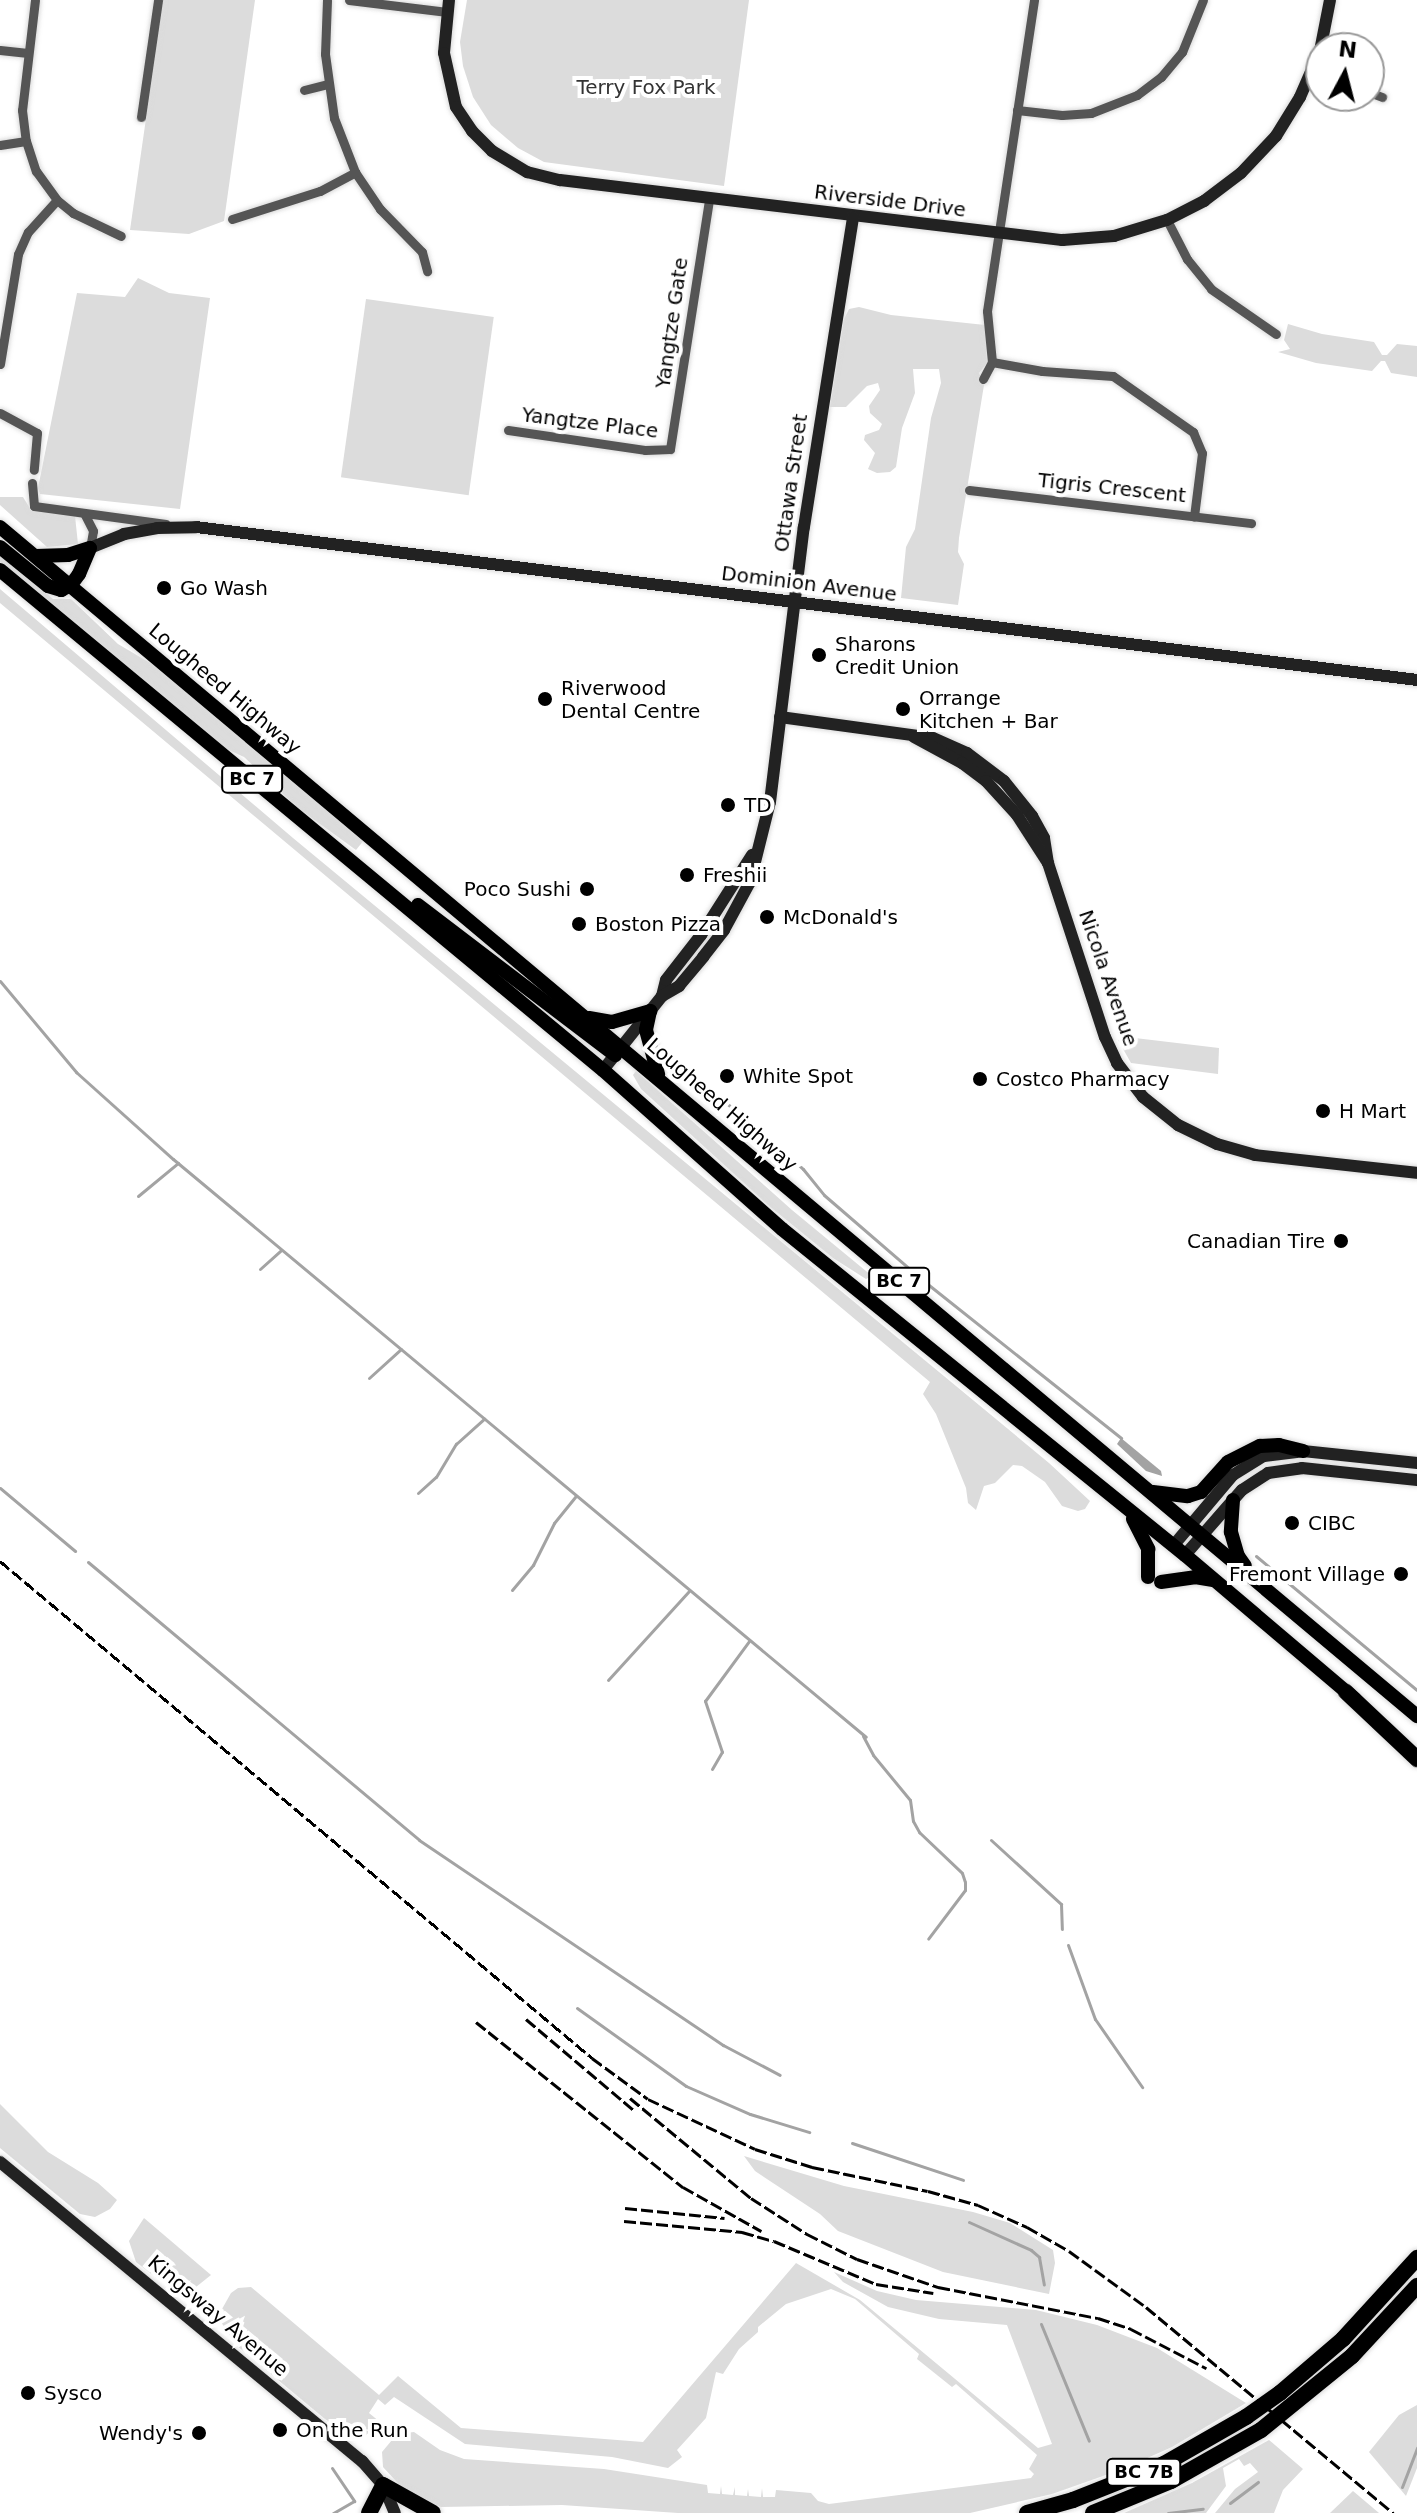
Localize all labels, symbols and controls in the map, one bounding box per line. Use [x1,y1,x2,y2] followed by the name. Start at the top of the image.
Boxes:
[1305,32,1385,112] north arrow
[1337,36,1358,63] text: N
[576,75,716,99] park label: Terry Fox Park
[813,180,967,222] street label: Riverside Drive
[651,256,693,390] street label: Yangtze Gate
[520,403,660,443] street label: Yangtze Place
[769,412,813,554] street label: Ottawa Street
[1037,468,1187,508] street label: Tigris Crescent
[720,561,898,607] street label: Dominion Avenue
[180,576,268,600] place label: Go Wash
[155,579,173,597] marker: Go Wash
[144,618,306,760] street label: Lougheed Highway
[835,632,959,679] place label: Sharons Credit Union
[810,646,828,664] marker: Sharons Credit Union
[561,676,700,723] place label: Riverwood Dental Centre
[919,686,1058,733] place label: Orrange Kitchen + Bar
[536,690,554,708] marker: Riverwood Dental Centre
[894,700,912,718] marker: Orrange Kitchen + Bar
[220,765,284,793] road number: BC 7
[744,793,772,817] place label: TD
[719,796,737,814] marker: TD
[703,863,767,887] place label: Freshii
[678,866,696,884] marker: Freshii
[464,877,571,901] place label: Poco Sushi
[578,880,596,898] marker: Poco Sushi
[783,905,898,929] place label: McDonald's
[1074,907,1142,1049] street label: Nicola Avenue
[758,908,776,926] marker: McDonald's
[595,912,721,936] place label: Boston Pizza
[570,915,588,933] marker: Boston Pizza
[642,1033,802,1177] street label: Lougheed Highway
[743,1064,853,1088] place label: White Spot
[718,1067,736,1085] marker: White Spot
[996,1067,1169,1091] place label: Costco Pharmacy
[971,1070,989,1088] marker: Costco Pharmacy
[1339,1099,1406,1123] place label: H Mart
[1314,1102,1332,1120] marker: H Mart
[1187,1229,1325,1253] place label: Canadian Tire
[1332,1232,1350,1250] marker: Canadian Tire
[867,1267,931,1295] road number: BC 7
[1308,1511,1355,1535] place label: CIBC
[1283,1514,1301,1532] marker: CIBC
[1229,1562,1385,1586] place label: Fremont Village
[1392,1565,1410,1583] marker: Fremont Village
[143,2250,293,2382] street label: Kingsway Avenue
[44,2381,102,2405] place label: Sysco
[19,2384,37,2402] marker: Sysco
[296,2418,408,2442] place label: On the Run
[99,2421,183,2445] place label: Wendy's
[271,2421,289,2439] marker: On the Run
[190,2424,208,2442] marker: Wendy's
[1106,2458,1182,2486] road number: BC 7B

